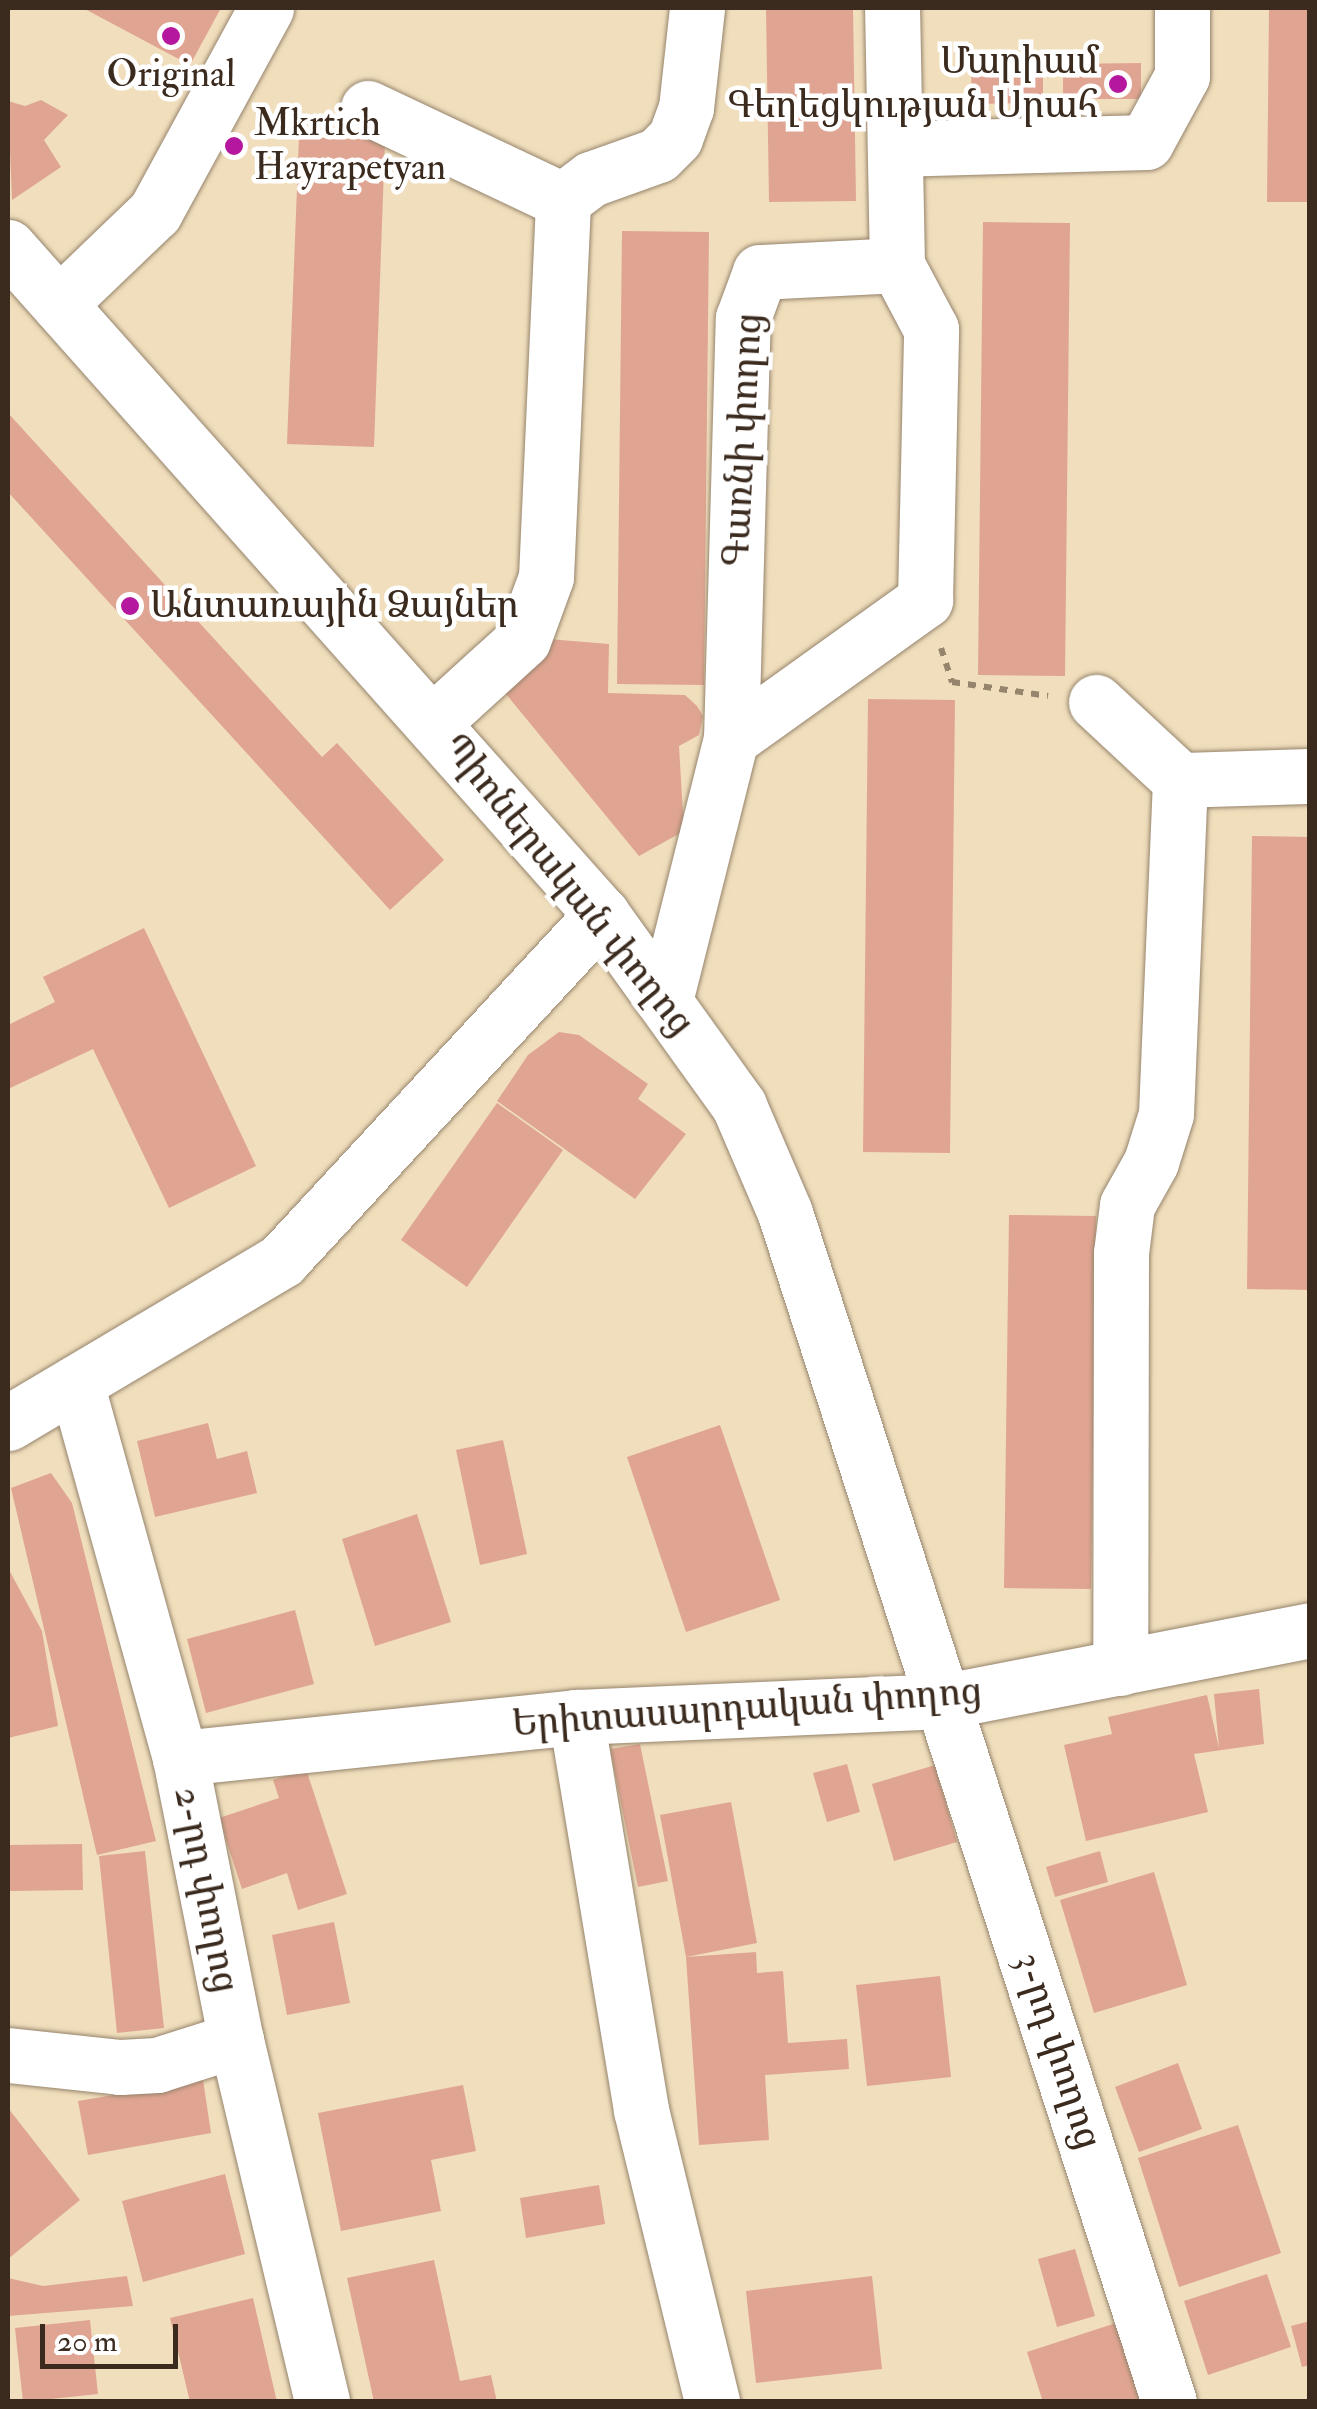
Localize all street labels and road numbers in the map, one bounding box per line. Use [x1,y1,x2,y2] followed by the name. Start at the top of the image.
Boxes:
[714,312,772,568] street label: Գառնի փողոց
[432,725,704,1045] street label: Պիոներական փողոց
[510,1669,984,1747] street label: Երիտասարդական փողոց
[164,1783,248,1997] street label: 2-րդ փողոց
[1005,1947,1111,2155] street label: 3-րդ փողոց

